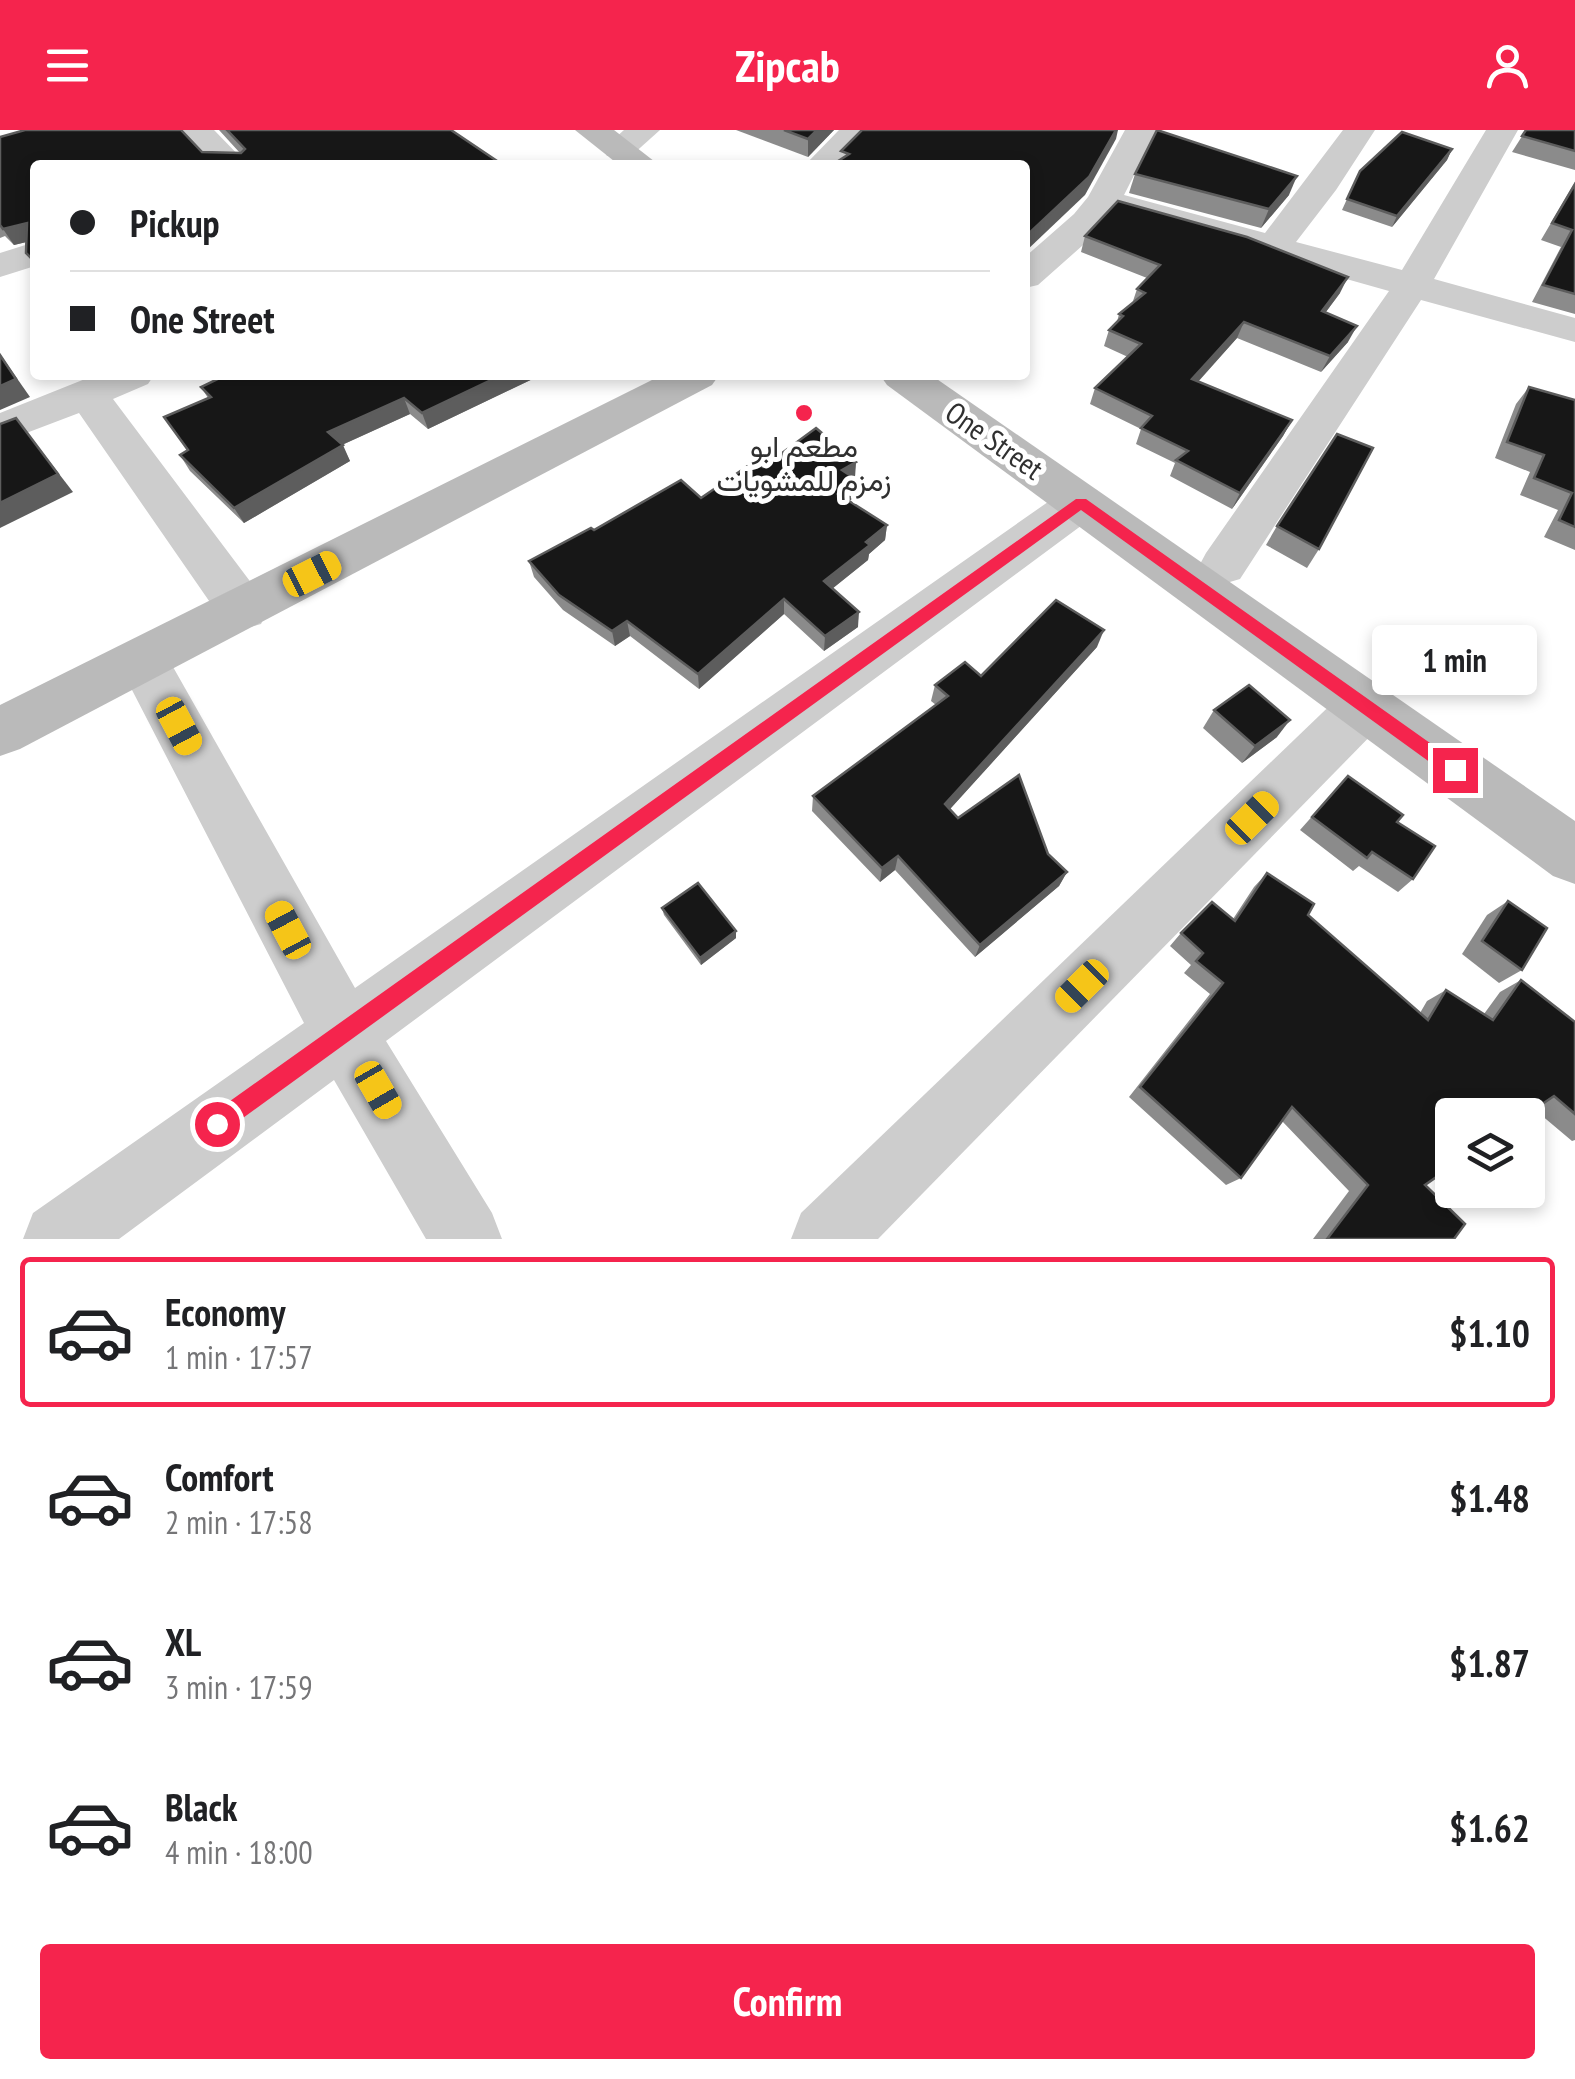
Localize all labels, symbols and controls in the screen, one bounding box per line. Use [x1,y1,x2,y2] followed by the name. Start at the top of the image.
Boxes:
[735,36,840,94] text: Zipcab
[40,38,95,93] icon: menu
[1480,38,1535,93] icon: person
[130,198,220,247] text: Pickup
[130,294,275,343] text: One Street
[938,392,1052,488] street label: One Street
[793,402,815,424] marker: مطعم ابو زمزم للمشويات
[717,426,891,500] place label: مطعم ابو زمزم للمشويات
[278,547,346,601] car
[1372,625,1538,695] callout: 1 min
[1422,639,1487,681] text: 1 min
[152,692,206,760] car
[1433,748,1478,793] route end
[1220,786,1284,850] car
[261,896,315,964] car
[1050,954,1114,1018] car
[350,1057,406,1123] car
[1435,1098,1545,1208] map controls
[1435,1098,1545,1208] button: layers
[195,1102,240,1147] route start
[45,1287,135,1377] icon: car
[165,1287,285,1336] text: Economy
[1449,1308,1530,1357] text: $1.10
[165,1336,313,1378] text: 1 min · 17:57
[45,1452,135,1542] icon: car
[165,1452,274,1501] text: Comfort
[1449,1473,1530,1522] text: $1.48
[165,1501,313,1543] text: 2 min · 17:58
[45,1617,135,1707] icon: car
[165,1617,201,1666] text: XL
[1449,1638,1530,1687] text: $1.87
[165,1666,313,1708] text: 3 min · 17:59
[45,1782,135,1872] icon: car
[165,1782,238,1831] text: Black
[1449,1803,1530,1852] text: $1.62
[165,1831,313,1873] text: 4 min · 18:00
[40,1944,1535,2059] button: Confirm

